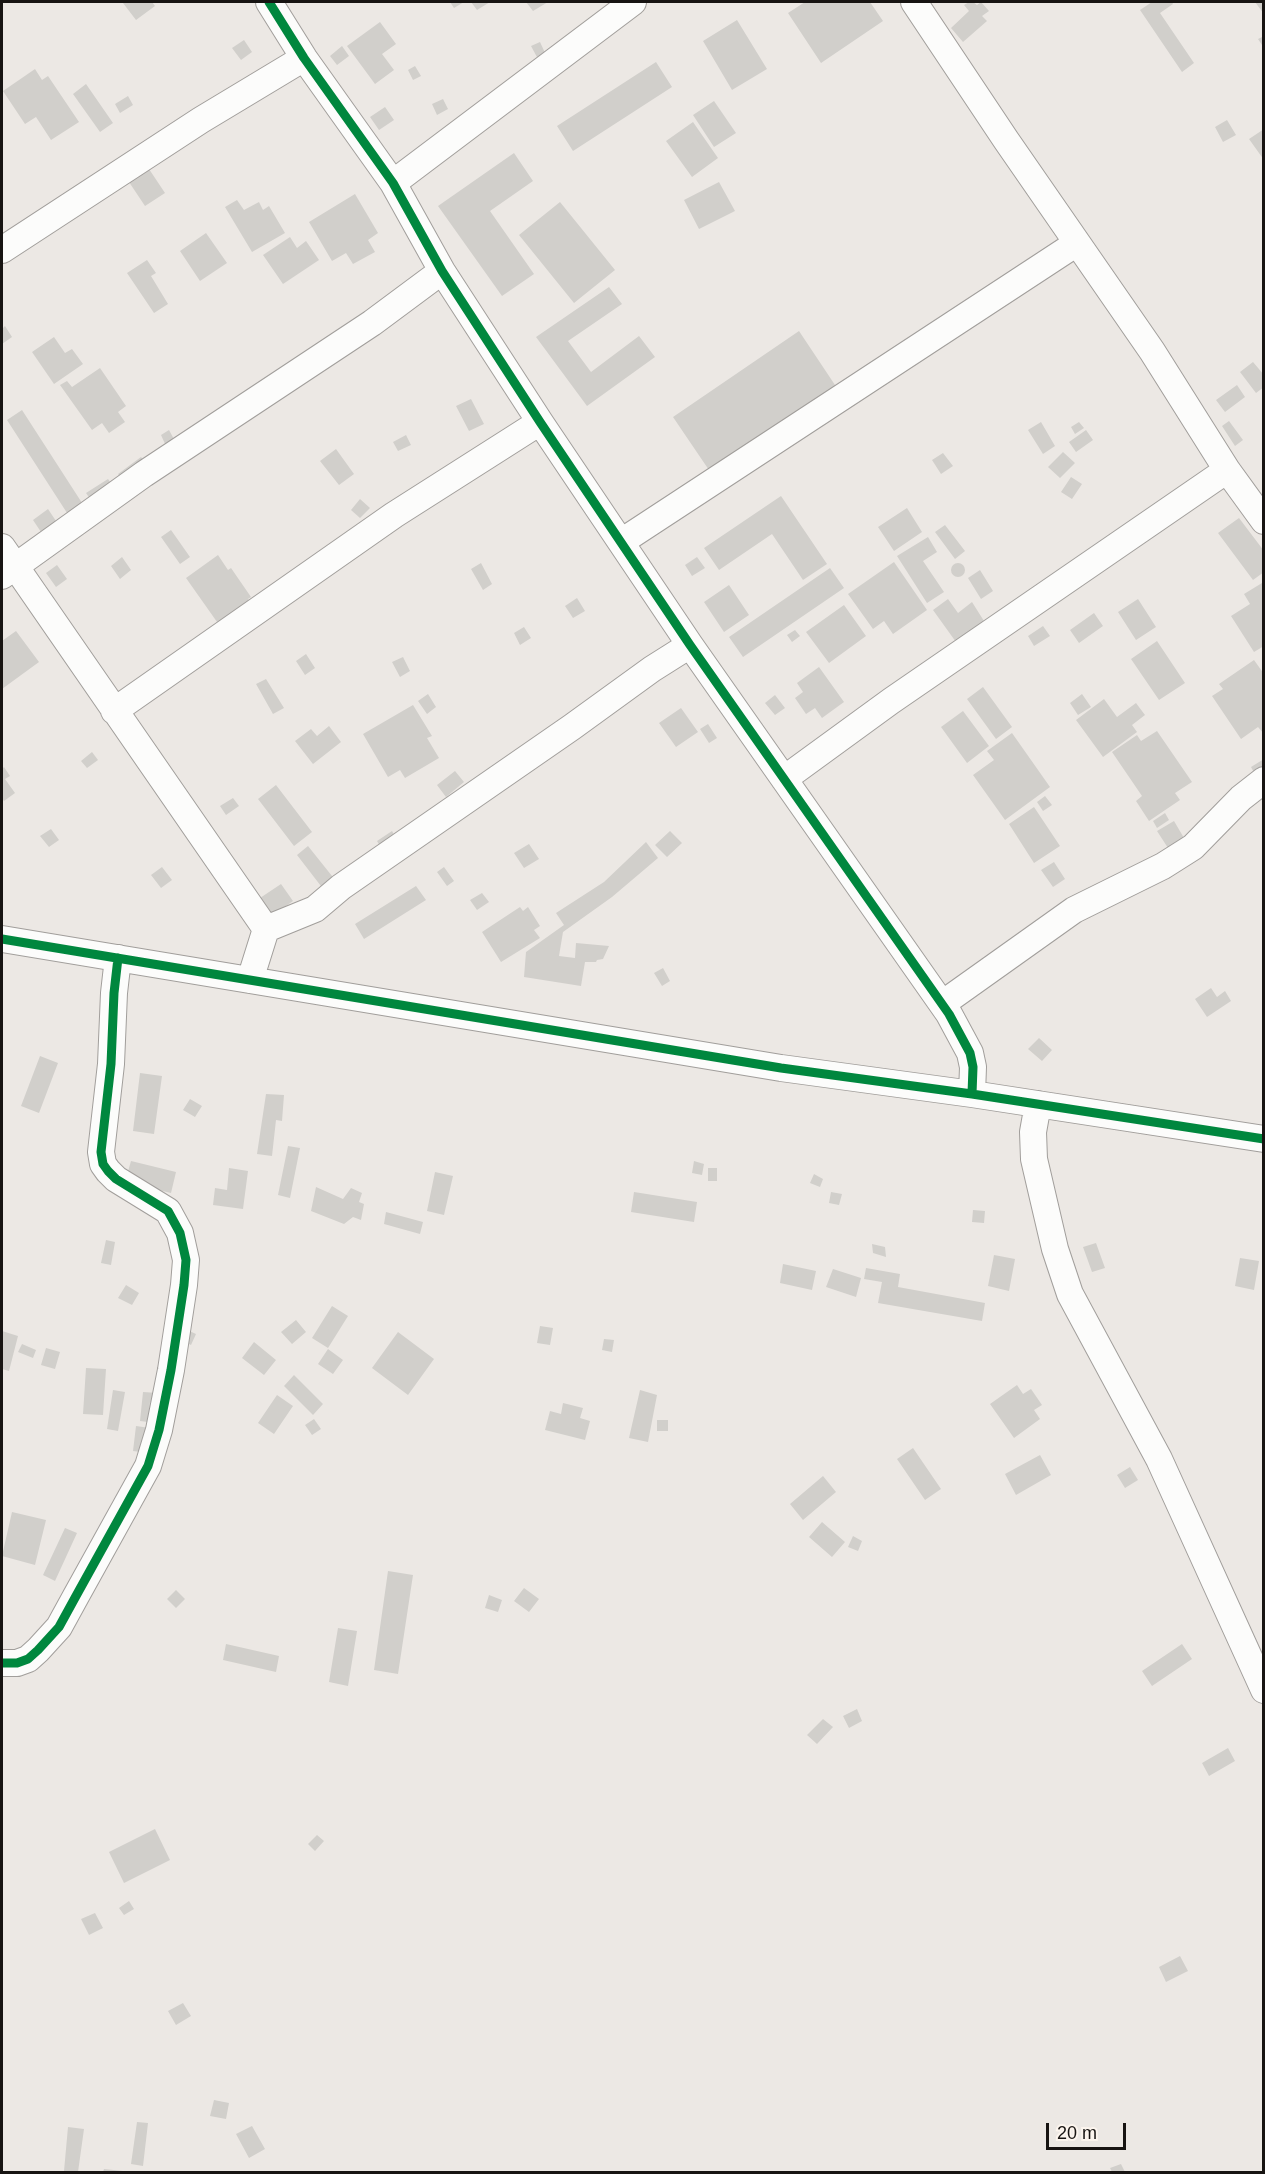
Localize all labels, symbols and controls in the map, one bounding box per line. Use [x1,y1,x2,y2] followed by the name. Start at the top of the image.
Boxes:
[1049,2111,1128,2149] scale bar
[1057,2123,1097,2143] text: 20 m

